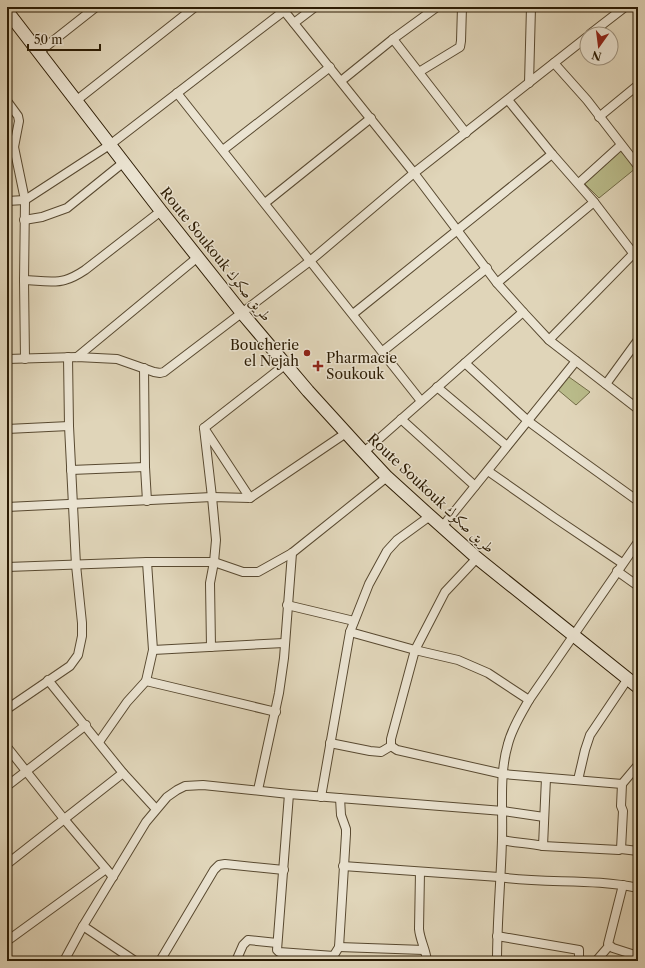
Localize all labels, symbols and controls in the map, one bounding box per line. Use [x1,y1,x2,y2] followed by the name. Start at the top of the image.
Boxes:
[28,26,100,52] scale bar
[579,26,619,66] north arrow
[34,32,63,47] text: 50 m
[590,48,603,64] text: N
[156,183,276,325] street label: Route Soukouk طريق صكوك
[230,336,299,370] place label: Boucherie el Nejah
[302,348,312,358] marker: Boucherie el Nejah
[326,349,397,383] place label: Pharmacie Soukouk
[313,361,323,371] marker: Pharmacie Soukouk
[364,429,498,557] street label: Route Soukouk طريق صكوك

